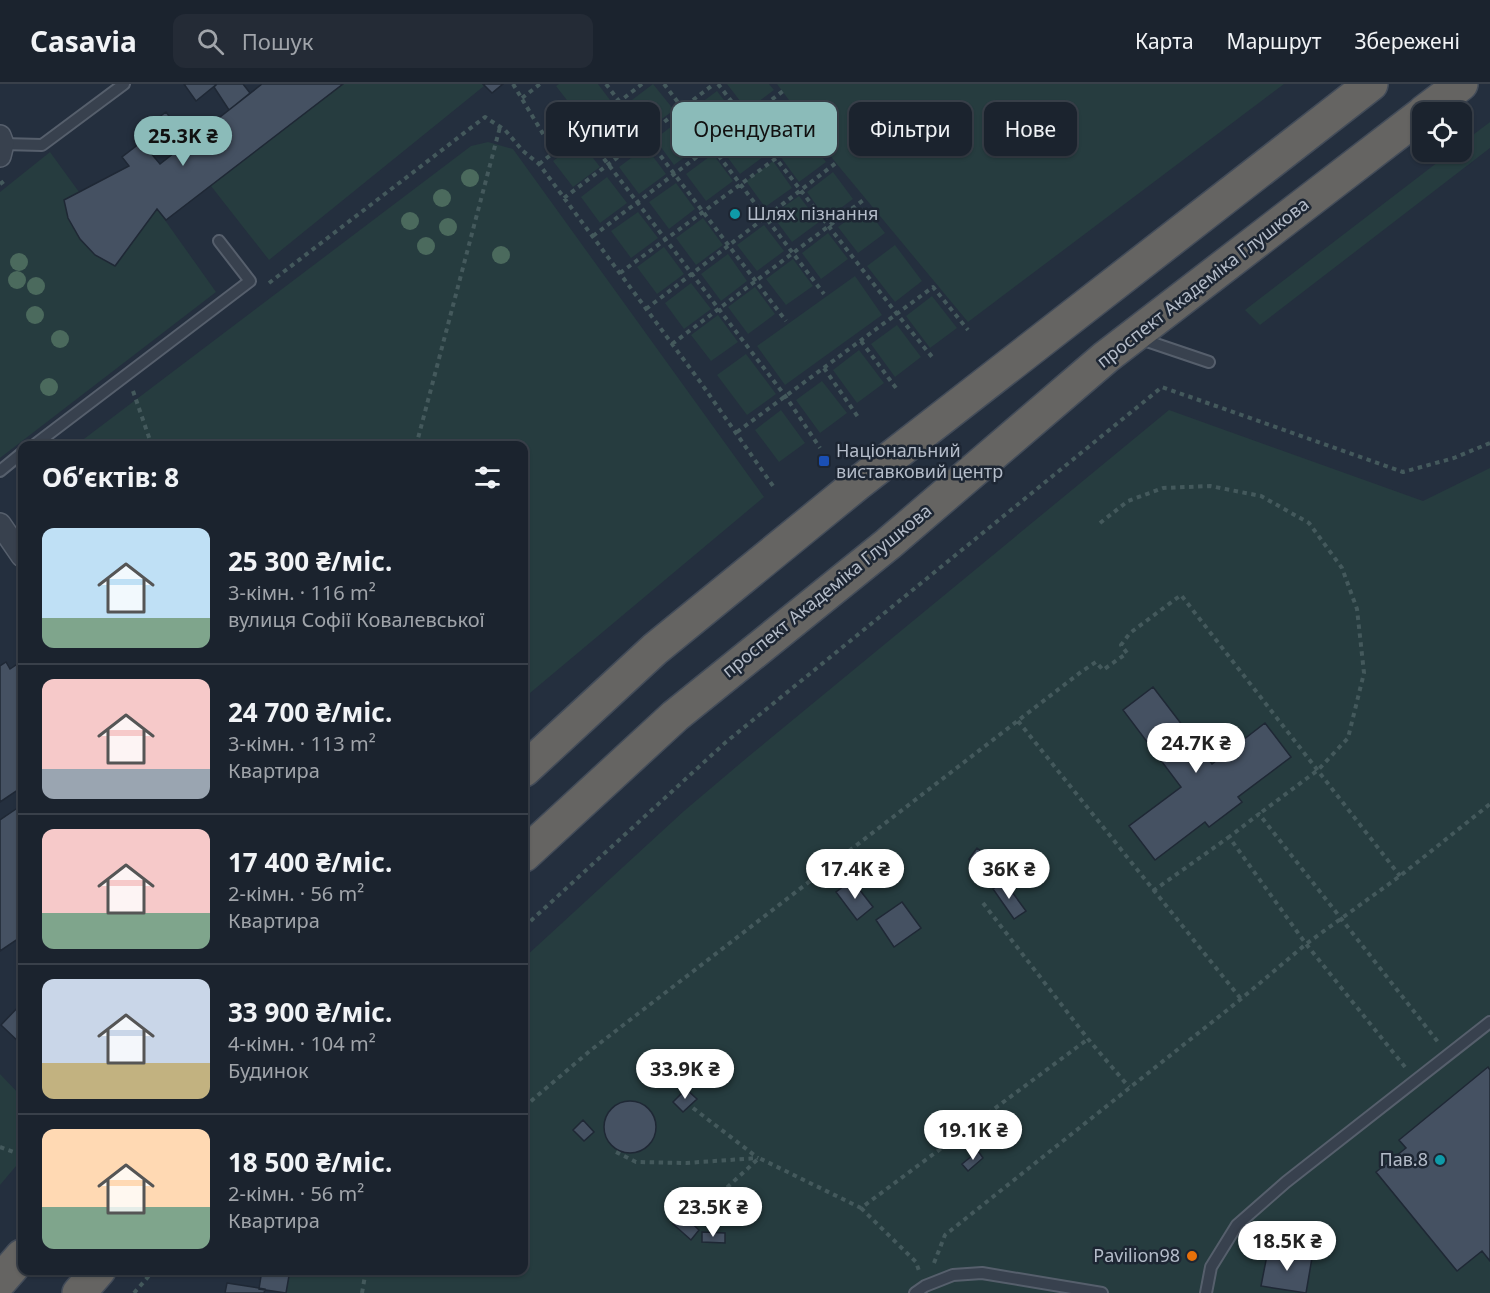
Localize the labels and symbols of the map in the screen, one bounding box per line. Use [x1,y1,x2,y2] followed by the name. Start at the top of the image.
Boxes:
[128,116,238,167] pin: 25.3K ₴
[1091,192,1313,373] street label: проспект Академіка Глушкова
[747,201,878,225] place label: Шлях пізнання
[728,207,742,221] marker: Шлях пізнання
[836,438,1003,483] place label: Національний виставковий центр
[817,454,831,468] marker: Національний виставковий центр
[717,498,936,682] street label: проспект Академіка Глушкова
[1141,723,1251,774] pin: 24.7K ₴
[800,849,910,900] pin: 17.4K ₴
[967,849,1051,900] pin: 36K ₴
[630,1049,740,1100] pin: 33.9K ₴
[918,1110,1028,1161] pin: 19.1K ₴
[1380,1147,1428,1171] place label: Пав.8
[1433,1153,1447,1167] marker: Пав.8
[658,1187,768,1238] pin: 23.5K ₴
[1232,1221,1342,1272] pin: 18.5K ₴
[1093,1243,1180,1267] place label: Pavilion98
[1185,1249,1199,1263] marker: Pavilion98

